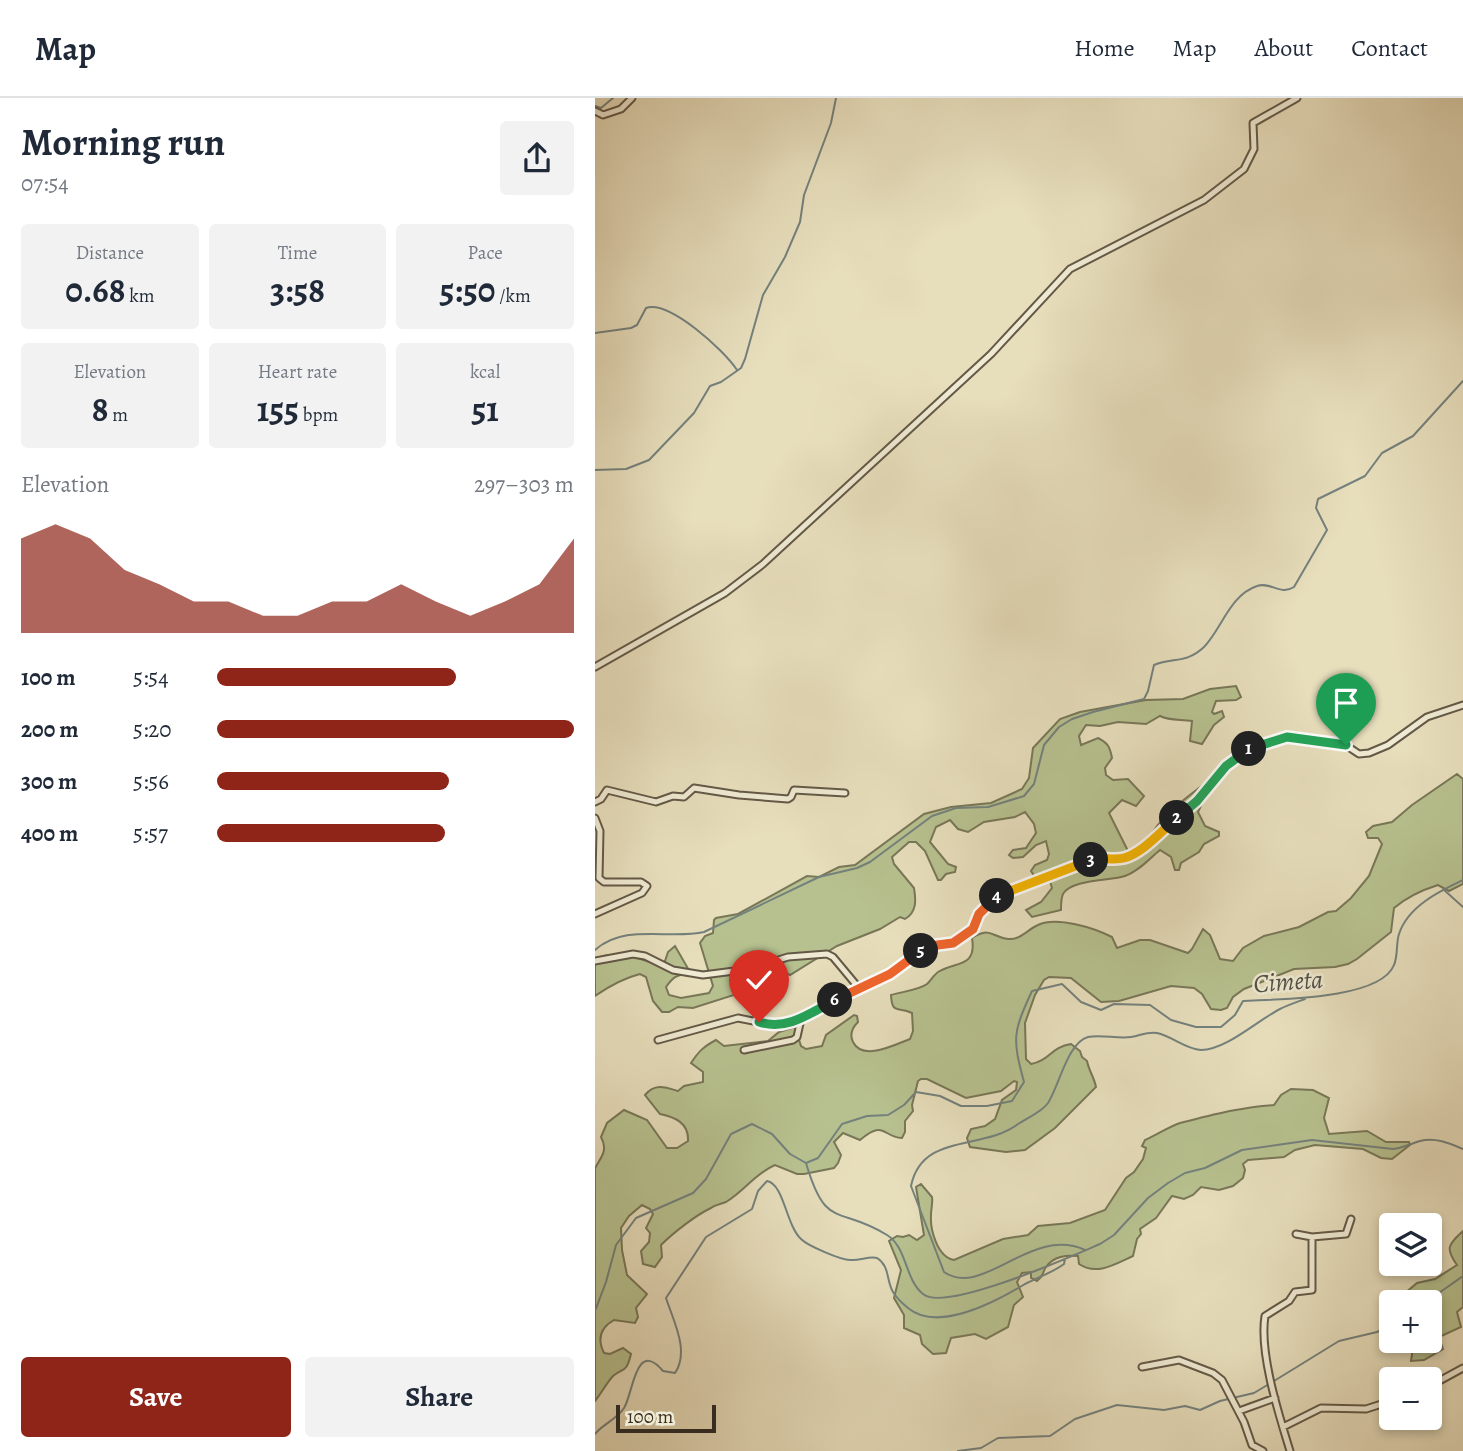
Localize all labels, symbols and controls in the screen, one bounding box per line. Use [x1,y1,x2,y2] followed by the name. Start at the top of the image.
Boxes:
[35,26,96,71] text: Map
[1074,32,1135,64] text: Home
[1173,32,1217,64] text: Map
[1255,32,1313,64] text: About
[1351,32,1428,64] text: Contact
[21,116,225,168] text: Morning run
[500,121,574,195] button: share
[21,168,69,199] text: 07:54
[76,240,144,266] text: Distance
[278,240,317,266] text: Time
[468,240,503,266] text: Pace
[65,266,126,314] text: 0.68
[270,266,325,314] text: 3:58
[440,266,495,314] text: 5:50
[126,283,155,309] text: km
[495,283,531,309] text: /km
[73,359,146,385] text: Elevation
[258,359,337,385] text: Heart rate
[470,359,500,385] text: kcal
[92,385,108,433] text: 8
[257,385,299,433] text: 155
[471,385,499,433] text: 51
[108,402,128,428] text: m
[299,402,338,428] text: bpm
[21,469,109,500] text: Elevation
[474,469,574,500] text: 297–303 m
[21,662,76,693] text: 100 m
[133,662,169,693] text: 5:54
[1316,673,1376,745] pin
[1327,684,1365,722] icon: arrive
[21,714,79,745] text: 200 m
[133,714,172,745] text: 5:20
[1231,732,1267,766] pin: 1
[1245,735,1252,761] text: 1
[21,766,77,797] text: 300 m
[133,766,169,797] text: 5:56
[1159,800,1195,836] pin: 2
[1172,804,1181,830] text: 2
[21,818,78,849] text: 400 m
[133,818,168,849] text: 5:57
[1073,842,1109,878] pin: 3
[1086,846,1095,872] text: 3
[979,878,1015,914] pin: 4
[992,882,1001,908] text: 4
[903,934,939,968] pin: 5
[916,937,925,963] text: 5
[729,950,789,1022] pin
[740,961,778,999] icon: check
[1252,962,1324,1001] water label: Cimeta
[817,982,853,1018] pin: 6
[830,986,839,1012] text: 6
[1379,1213,1442,1430] map controls
[1379,1213,1442,1276] button: layers
[1379,1290,1442,1353] button: +
[21,1357,291,1437] button: Save
[305,1357,574,1437] button: Share
[1379,1367,1442,1430] button: −
[616,1402,716,1434] scale bar
[627,1404,673,1430] text: 100 m

